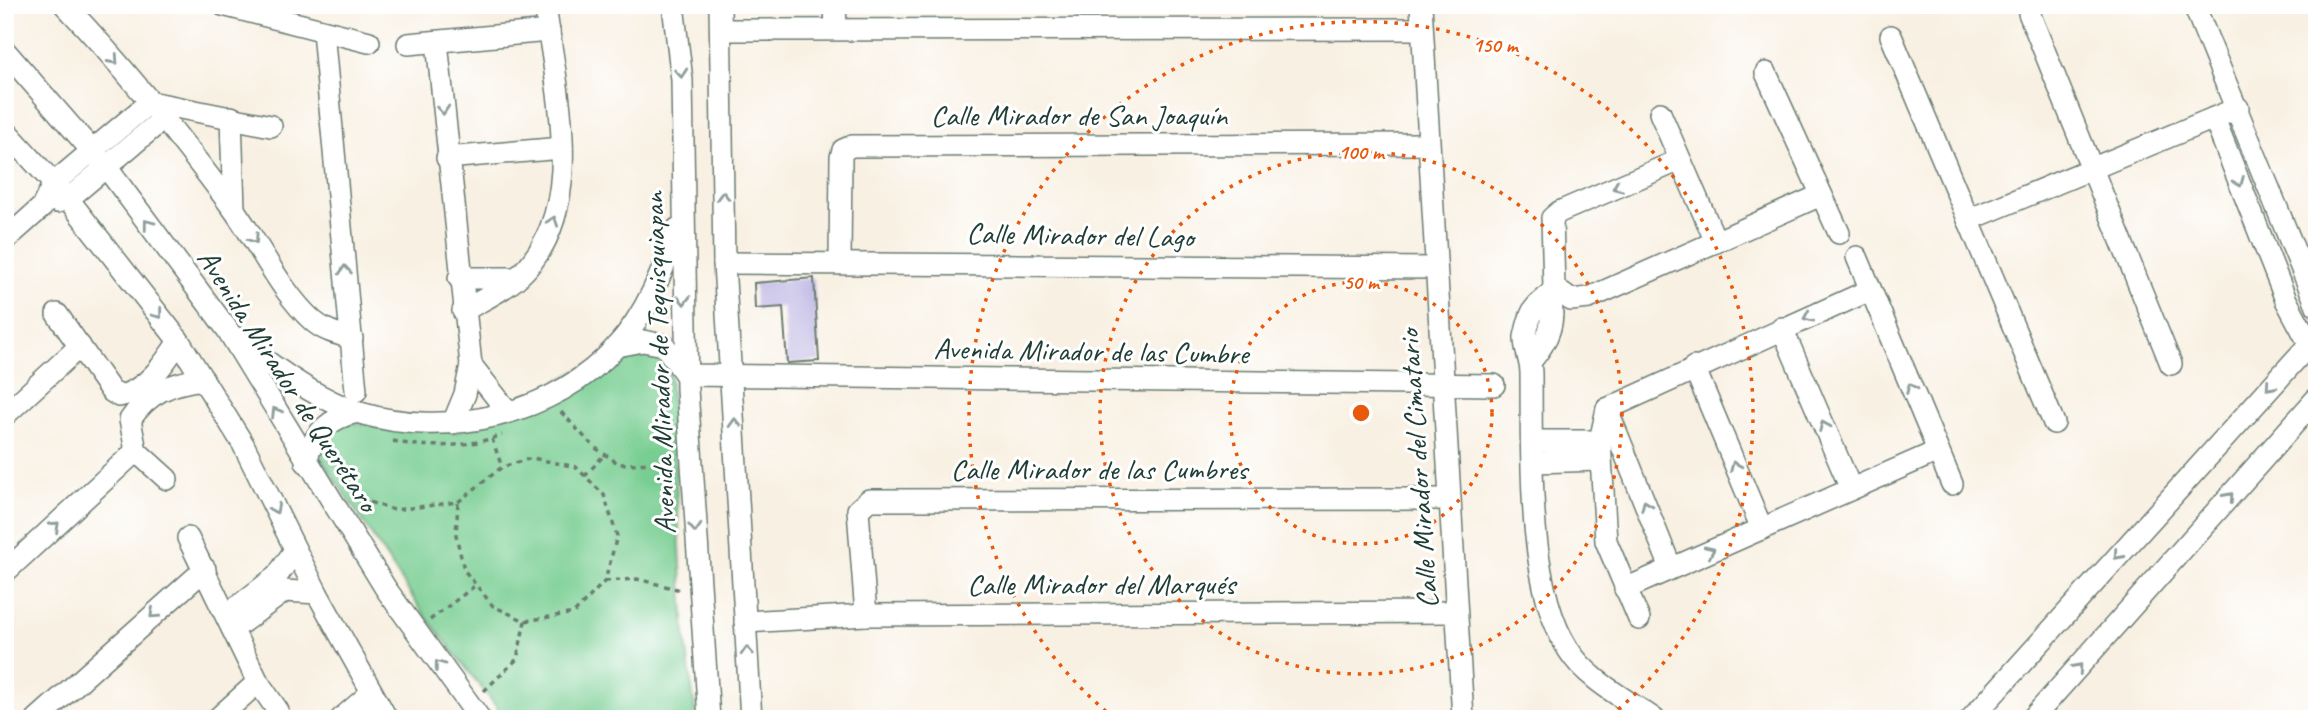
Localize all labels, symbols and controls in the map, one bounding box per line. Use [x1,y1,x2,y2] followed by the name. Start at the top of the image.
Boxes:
[1472,32,1520,58] text: 150 m
[106,52,118,65] one-way arrow
[673,68,688,79] one-way arrow
[931,96,1229,134] street label: Calle Mirador de San Joaquín
[435,105,450,116] one-way arrow
[1338,139,1386,165] text: 100 m
[2231,175,2245,187] one-way arrow
[1612,178,1624,192] one-way arrow
[634,190,684,535] street label: Avenida Mirador de Tequisquiapan
[715,191,731,201] one-way arrow
[966,214,1197,256] street label: Calle Mirador del Lago
[545,216,559,228] one-way arrow
[144,219,157,231] one-way arrow
[246,231,258,244] one-way arrow
[189,242,389,521] street label: Avenida Mirador de Querétaro
[338,265,353,276] one-way arrow
[1343,269,1381,295] text: 50 m
[677,295,692,306] one-way arrow
[149,306,162,319] one-way arrow
[1803,309,1815,323] one-way arrow
[1389,325,1447,610] street label: Calle Mirador del Cimatario
[933,329,1251,373] street label: Avenida Mirador de las Cumbre
[2266,378,2278,391] one-way arrow
[1906,383,1920,395] one-way arrow
[1349,401,1373,425] centre of rings
[271,406,284,419] one-way arrow
[727,418,742,429] one-way arrow
[1818,421,1832,434] one-way arrow
[951,450,1250,488] street label: Calle Mirador de las Cumbres
[1729,460,1743,473] one-way arrow
[2221,493,2233,506] one-way arrow
[1640,500,1654,512] one-way arrow
[266,502,280,514] one-way arrow
[47,522,60,534] one-way arrow
[687,522,702,533] one-way arrow
[1702,545,1715,559] one-way arrow
[2114,547,2126,560] one-way arrow
[967,565,1238,603] street label: Calle Mirador del Marqués
[150,606,163,619] one-way arrow
[740,645,755,656] one-way arrow
[434,660,447,672] one-way arrow
[2070,663,2082,676] one-way arrow

